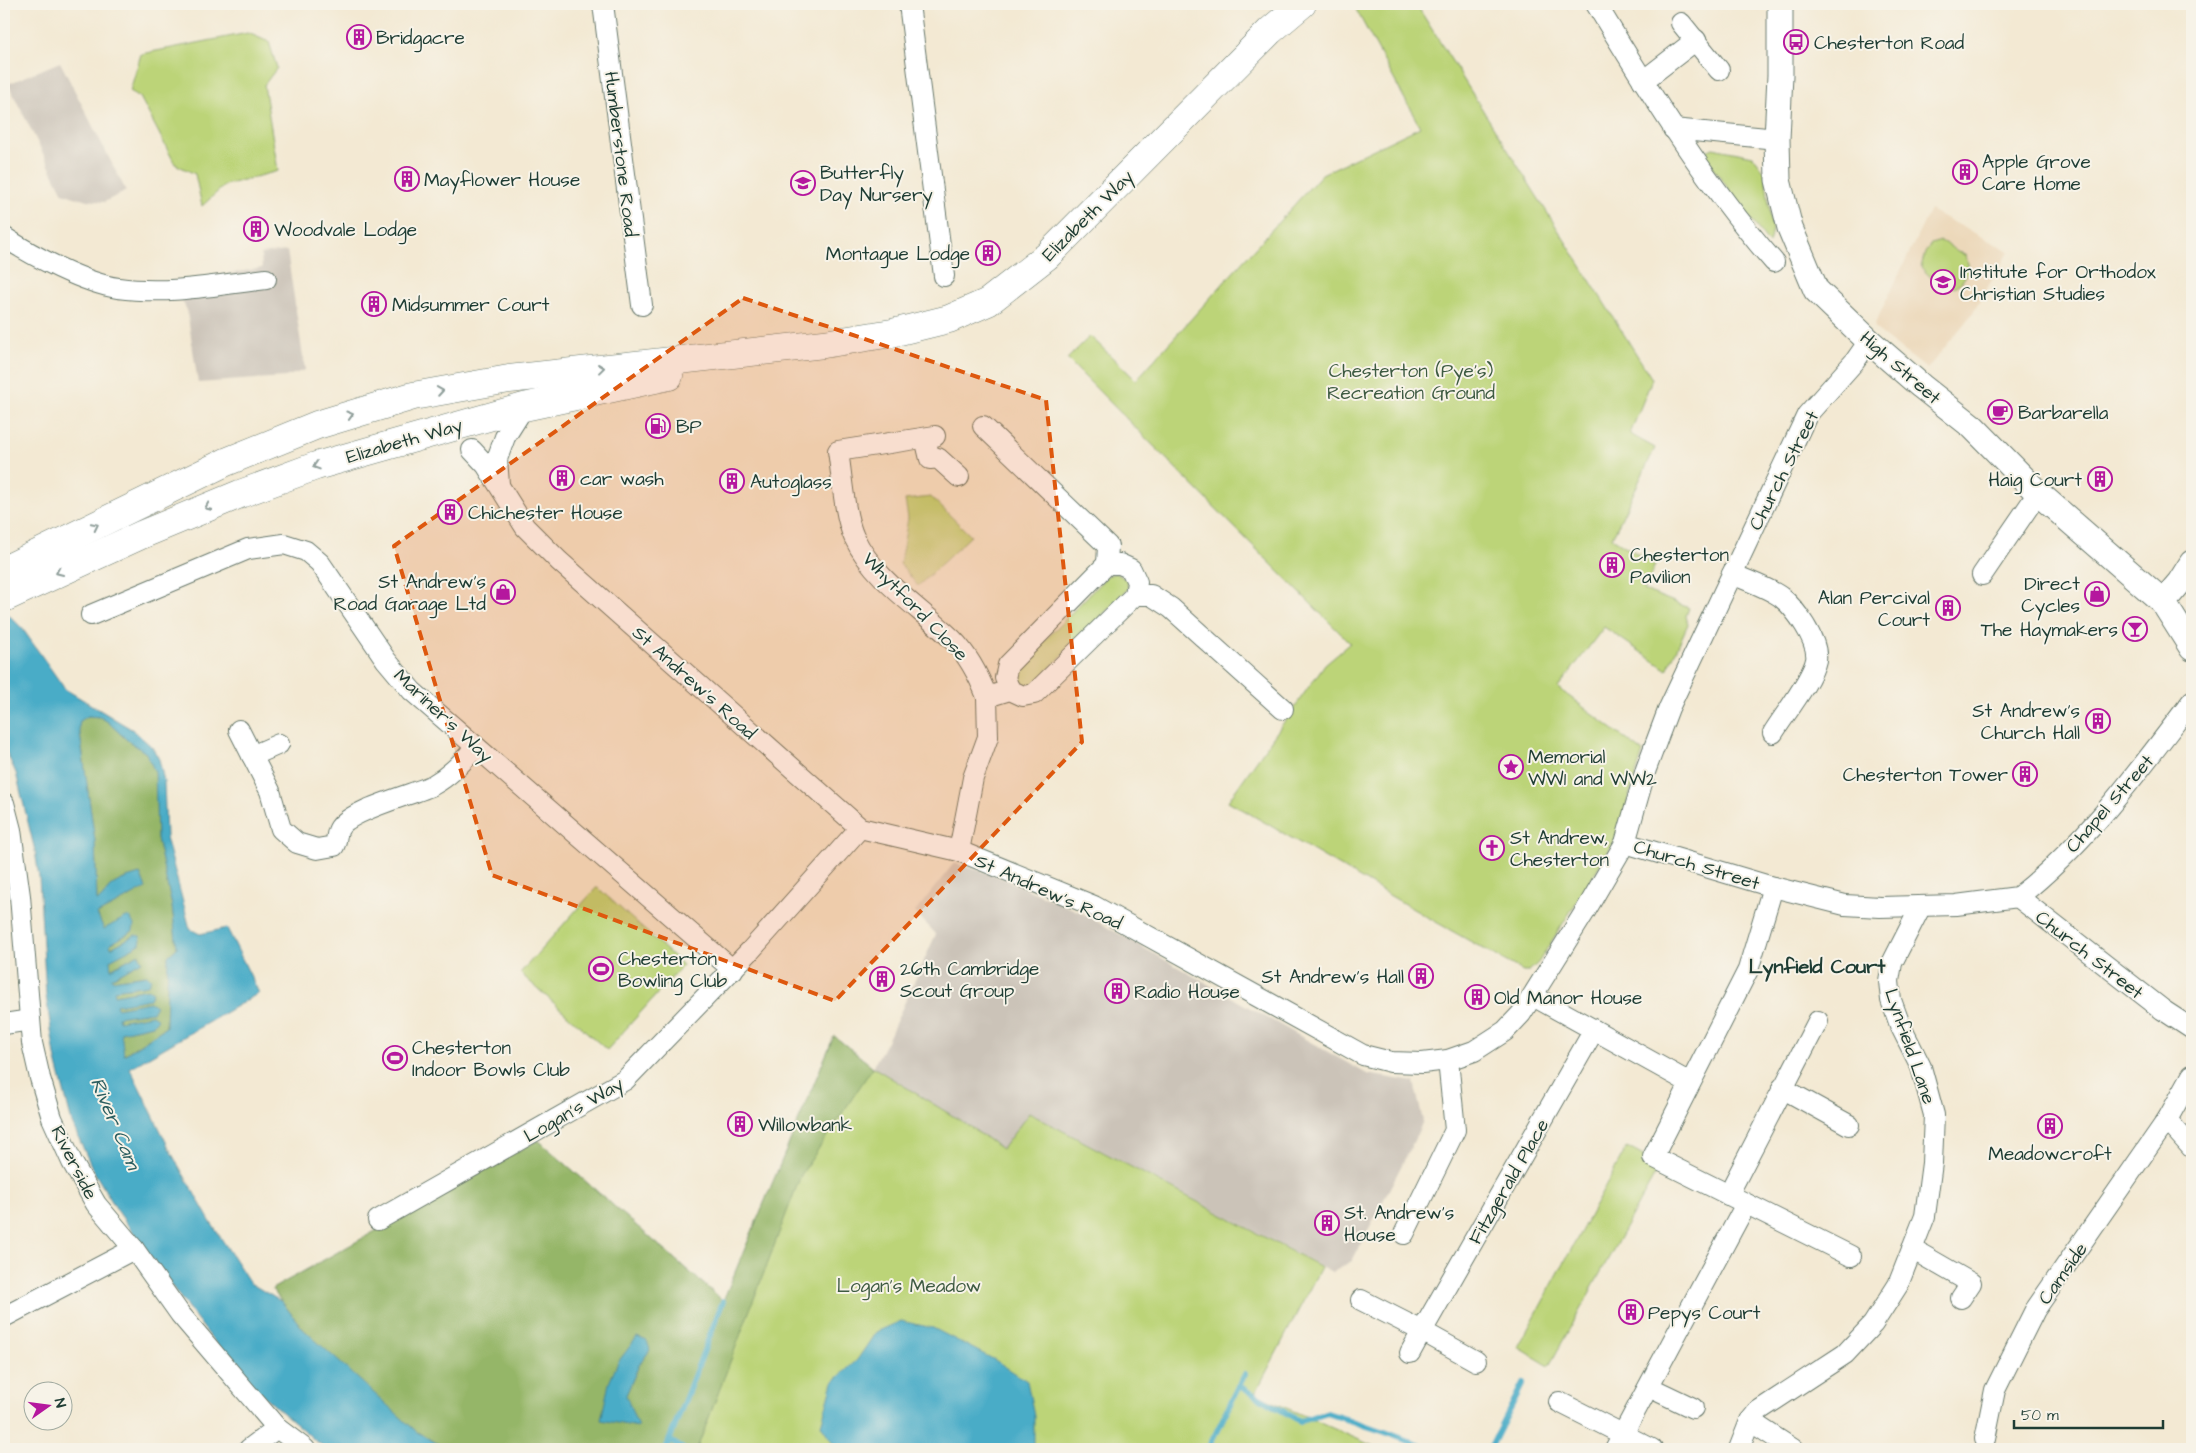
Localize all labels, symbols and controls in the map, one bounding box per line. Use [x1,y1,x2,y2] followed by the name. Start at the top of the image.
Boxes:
[346,24,372,50] building icon: Bridgacre
[376,25,465,53] place label: Bridgacre
[1783,29,1809,55] bus stop icon: Chesterton Road
[1814,30,1964,57] place label: Chesterton Road
[597,70,644,239] street label: Humberstone Road
[1982,149,2091,198] place label: Apple Grove Care Home
[1952,159,1978,185] building icon: Apple Grove Care Home
[820,160,933,210] place label: Butterfly Day Nursery
[1036,164,1141,269] street label: Elizabeth Way
[394,166,420,192] building icon: Mayflower House
[424,167,580,195] place label: Mayflower House
[790,170,816,196] school or university icon: Butterfly Day Nursery
[243,216,269,242] building icon: Woodvale Lodge
[274,217,417,245] place label: Woodvale Lodge
[975,240,1001,266] building icon: Montague Lodge
[826,241,970,269] place label: Montague Lodge
[1960,259,2156,308] place label: Institute for Orthodox Christian Studies
[1930,269,1956,295] school or university icon: Institute for Orthodox Christian Studies
[361,291,387,317] building icon: Midsummer Court
[392,292,550,319] place label: Midsummer Court
[1853,325,1947,412] street label: High Street
[1327,358,1495,407] park label: Chesterton (Pye's) Recreation Ground
[597,363,605,374] one-way arrow
[436,387,444,397] one-way arrow
[1987,399,2013,425] cafe icon: Barbarella
[2018,400,2109,427] place label: Barbarella
[1743,406,1826,535] street label: Church Street
[346,411,354,421] one-way arrow
[343,412,467,472] street label: Elizabeth Way
[645,413,671,439] fuel station icon: BP
[676,414,702,441] place label: BP
[312,460,321,470] one-way arrow
[549,465,575,491] building icon: car wash
[580,466,664,493] place label: car wash
[2087,466,2113,492] building icon: Haig Court
[1989,467,2082,495] place label: Haig Court
[719,468,745,494] building icon: Autoglass
[750,469,832,497] place label: Autoglass
[437,499,463,525] building icon: Chichester House
[204,500,213,511] one-way arrow
[468,500,623,527] place label: Chichester House
[90,521,99,532] one-way arrow
[1630,542,1729,591] place label: Chesterton Pavilion
[855,547,974,668] street label: Whytford Close
[1599,552,1625,578] building icon: Chesterton Pavilion
[55,566,64,576] one-way arrow
[334,569,486,619] place label: St Andrew’s Road Garage Ltd
[2021,571,2080,621] place label: Direct Cycles
[490,579,516,605] shop icon: St Andrew’s Road Garage Ltd
[2084,581,2110,607] shop icon: Direct Cycles
[1818,585,1930,634] place label: Alan Percival Court
[1935,595,1961,621] building icon: Alan Percival Court
[2122,616,2148,642] bar icon: The Haymakers
[1981,617,2118,645] place label: The Haymakers
[626,620,762,746] street label: St Andrew's Road
[387,663,499,770] street label: Mariner's Way
[1972,698,2080,747] place label: St Andrew's Church Hall
[2085,708,2111,734] building icon: St Andrew's Church Hall
[1528,744,1657,793] place label: Memorial WW1 and WW2
[2060,749,2161,859] street label: Chapel Street
[1498,754,1524,780] place icon: Memorial WW1 and WW2
[2012,761,2038,787] building icon: Chesterton Tower
[1843,762,2009,789] place label: Chesterton Tower
[1510,825,1609,874] place label: St Andrew, Chesterton
[1630,833,1763,898] street label: Church Street
[1479,835,1505,861] church icon: St Andrew, Chesterton
[970,848,1127,937] street label: St Andrew's Road
[2029,904,2149,1006] street label: Church Street
[618,946,727,996] place label: Chesterton Bowling Club
[1749,953,1886,982] district label: Lynfield Court
[588,956,614,982] sports icon: Chesterton Bowling Club
[900,956,1039,1005] place label: 26th Cambridge Scout Group
[1408,963,1434,989] building icon: St Andrew's Hall
[1262,964,1404,991] place label: St Andrew's Hall
[869,966,895,992] building icon: 26th Cambridge Scout Group
[1104,978,1130,1004] building icon: Radio House
[1134,979,1240,1006] place label: Radio House
[1464,984,1490,1010] building icon: Old Manor House
[1494,985,1642,1012] place label: Old Manor House
[1876,985,1942,1108] street label: Lynfield Lane
[412,1035,570,1084] place label: Chesterton Indoor Bowls Club
[382,1045,408,1071] sports icon: Chesterton Indoor Bowls Club
[519,1071,630,1151] street label: Logan's Way
[83,1073,148,1176] water label: River Cam
[727,1111,753,1137] building icon: Willowbank
[758,1112,853,1139] place label: Willowbank
[2037,1113,2063,1139] building icon: Meadowcroft
[1462,1114,1557,1250] street label: Fitzgerald Place
[44,1121,104,1204] street label: Riverside
[1988,1141,2112,1168] place label: Meadowcroft
[1344,1200,1454,1249] place label: St. Andrew's House
[1314,1210,1340,1236] building icon: St. Andrew's House
[2032,1237,2094,1310] street label: Camside
[837,1273,981,1301] park label: Logan's Meadow
[1618,1299,1644,1325] building icon: Pepys Court
[1648,1300,1761,1328] place label: Pepys Court
[22,1380,72,1430] north arrow
[49,1396,70,1410] text: N
[2014,1398,2162,1430] scale bar
[2021,1405,2059,1426] text: 50 m

